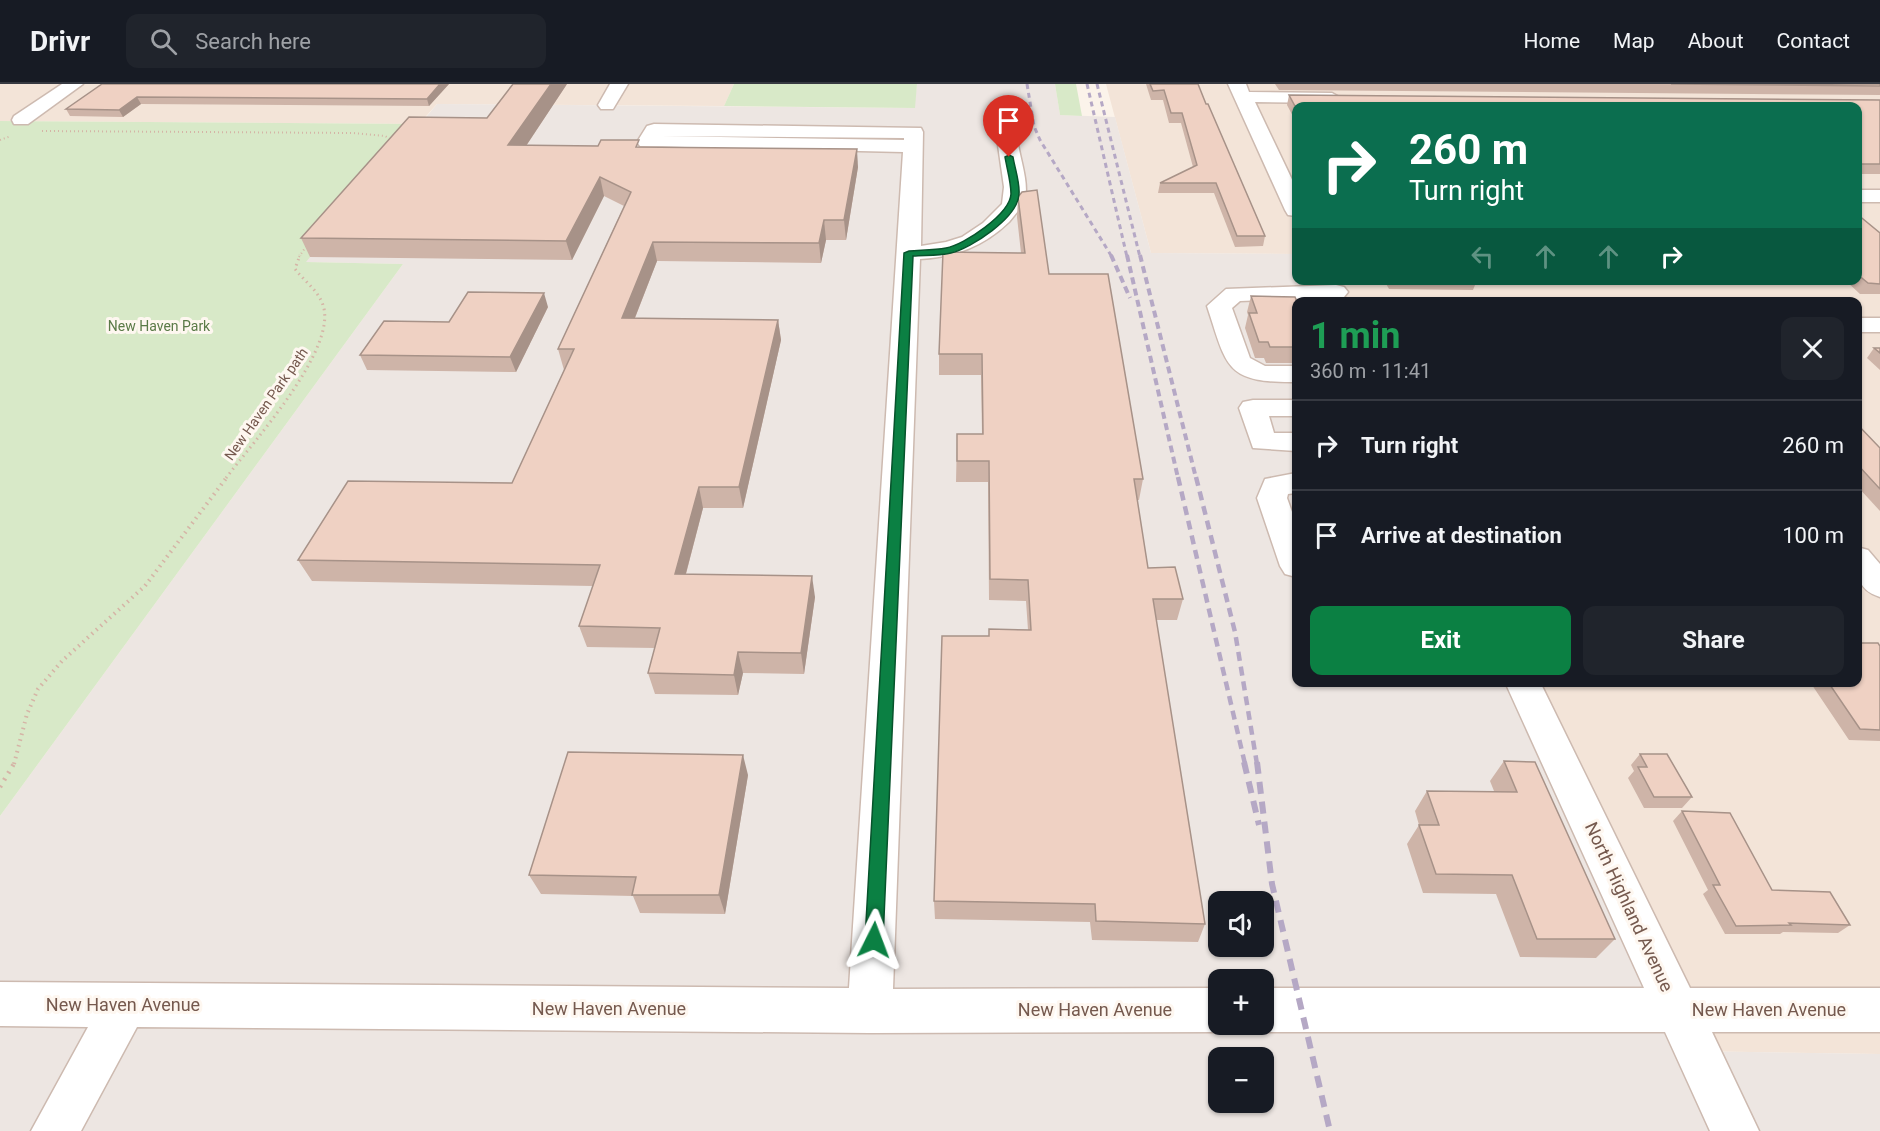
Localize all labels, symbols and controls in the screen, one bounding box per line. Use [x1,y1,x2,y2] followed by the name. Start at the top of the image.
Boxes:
[126,14,546,68] search box
[30,25,90,58] text: Drivr
[147,25,180,58] icon: search
[195,29,311,54] text: Search here
[1524,29,1580,53] text: Home
[1613,29,1655,53] text: Map
[1688,29,1744,53] text: About
[1777,29,1850,53] text: Contact
[983,95,1034,157] pin
[992,104,1025,137] icon: arrive
[1409,125,1528,174] text: 260 m
[1310,126,1388,204] icon: right
[1409,175,1524,207] text: Turn right
[1466,240,1499,273] icon: left
[1529,240,1562,273] icon: ahead
[1592,240,1625,273] icon: ahead
[1655,240,1688,273] icon: right
[1310,315,1401,357] text: 1 min
[1781,317,1844,380] button: close
[108,318,211,334] park label: New Haven Park
[221,345,311,463] street label: New Haven Park path
[1310,359,1431,383] text: 360 m · 11:41
[1310,429,1343,462] icon: right
[1361,433,1458,458] text: Turn right
[1782,433,1844,458] text: 260 m
[1310,519,1343,552] icon: arrive
[1361,523,1562,548] text: Arrive at destination
[1782,523,1844,548] text: 100 m
[1310,606,1571,675] button: Exit
[1583,606,1844,675] button: Share
[1581,819,1678,995] street label: North Highland Avenue
[1208,891,1274,1113] map controls
[1208,891,1274,957] button: sound
[842,908,906,972] position arrow
[1208,969,1274,1035] button: +
[46,994,200,1015] street label: New Haven Avenue
[532,998,686,1019] street label: New Haven Avenue
[1018,999,1172,1020] street label: New Haven Avenue
[1692,999,1846,1020] street label: New Haven Avenue
[1208,1047,1274,1113] button: −

